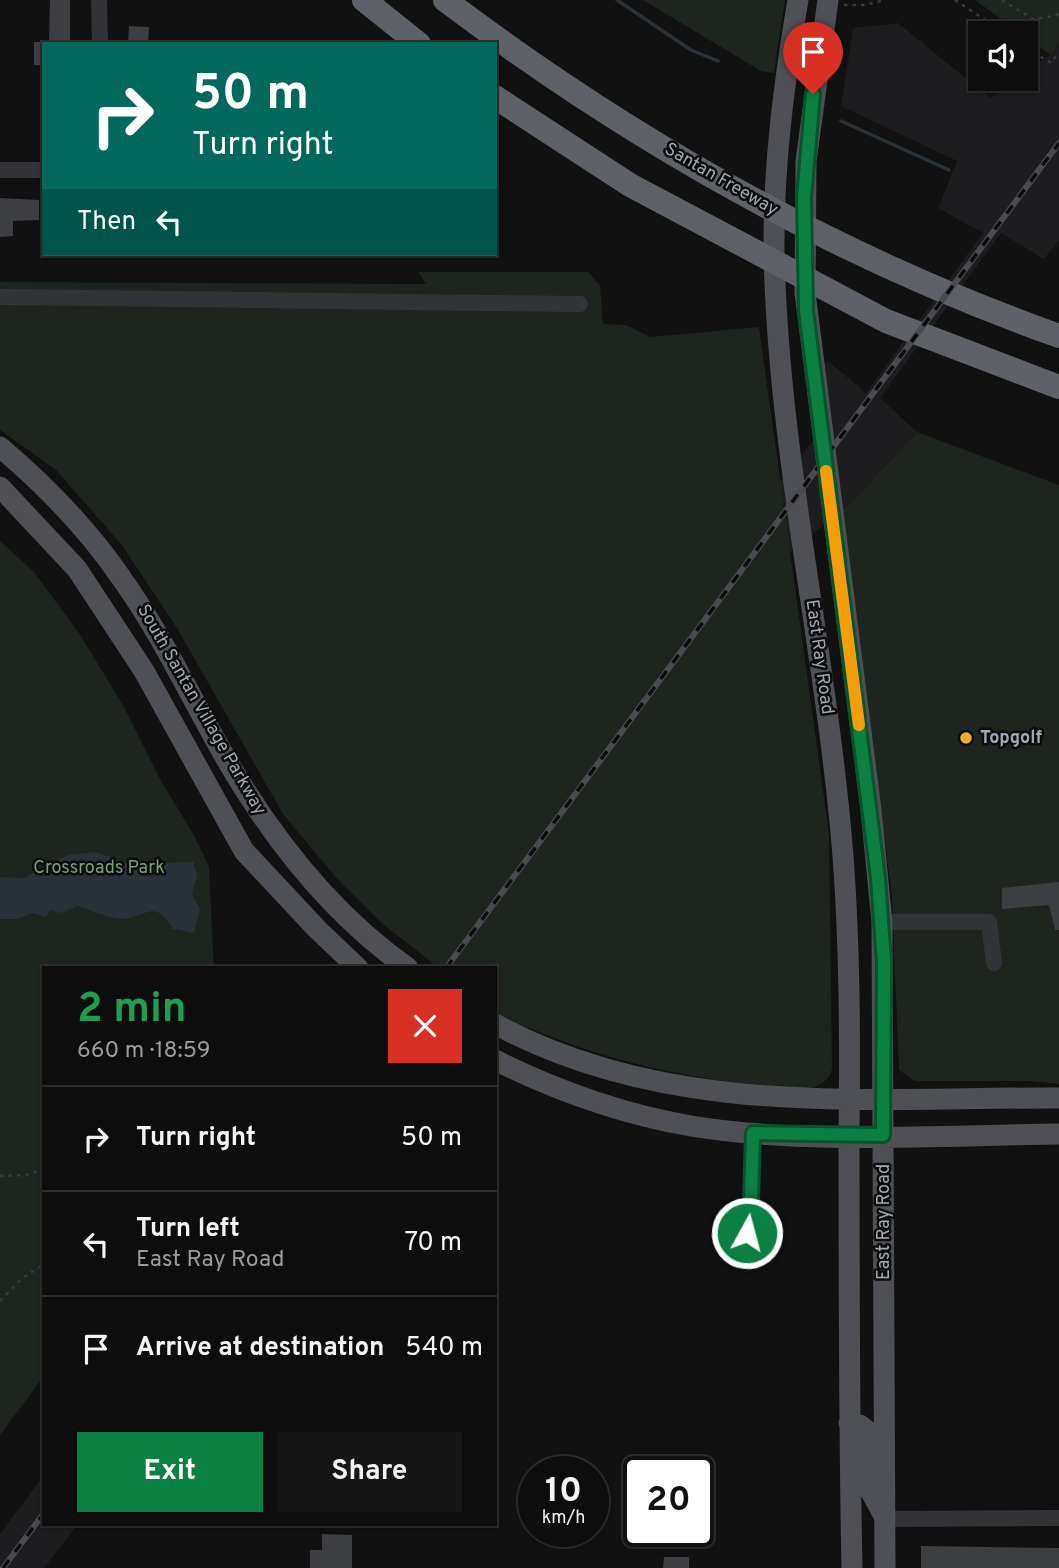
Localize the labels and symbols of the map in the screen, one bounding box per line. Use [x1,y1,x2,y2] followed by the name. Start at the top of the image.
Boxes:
[783,22,843,94] pin
[660,138,782,222] street label: Santan Freeway
[800,598,838,716] street label: East Ray Road
[131,600,271,820] street label: South Santan Village Parkway
[980,727,1042,750] place label: Topgolf
[958,730,974,746] marker: Topgolf
[33,857,165,880] park label: Crossroads Park
[873,1164,896,1280] street label: East Ray Road
[710,1196,784,1270] position arrow
[623,1456,714,1547] speed limit sign: 20

